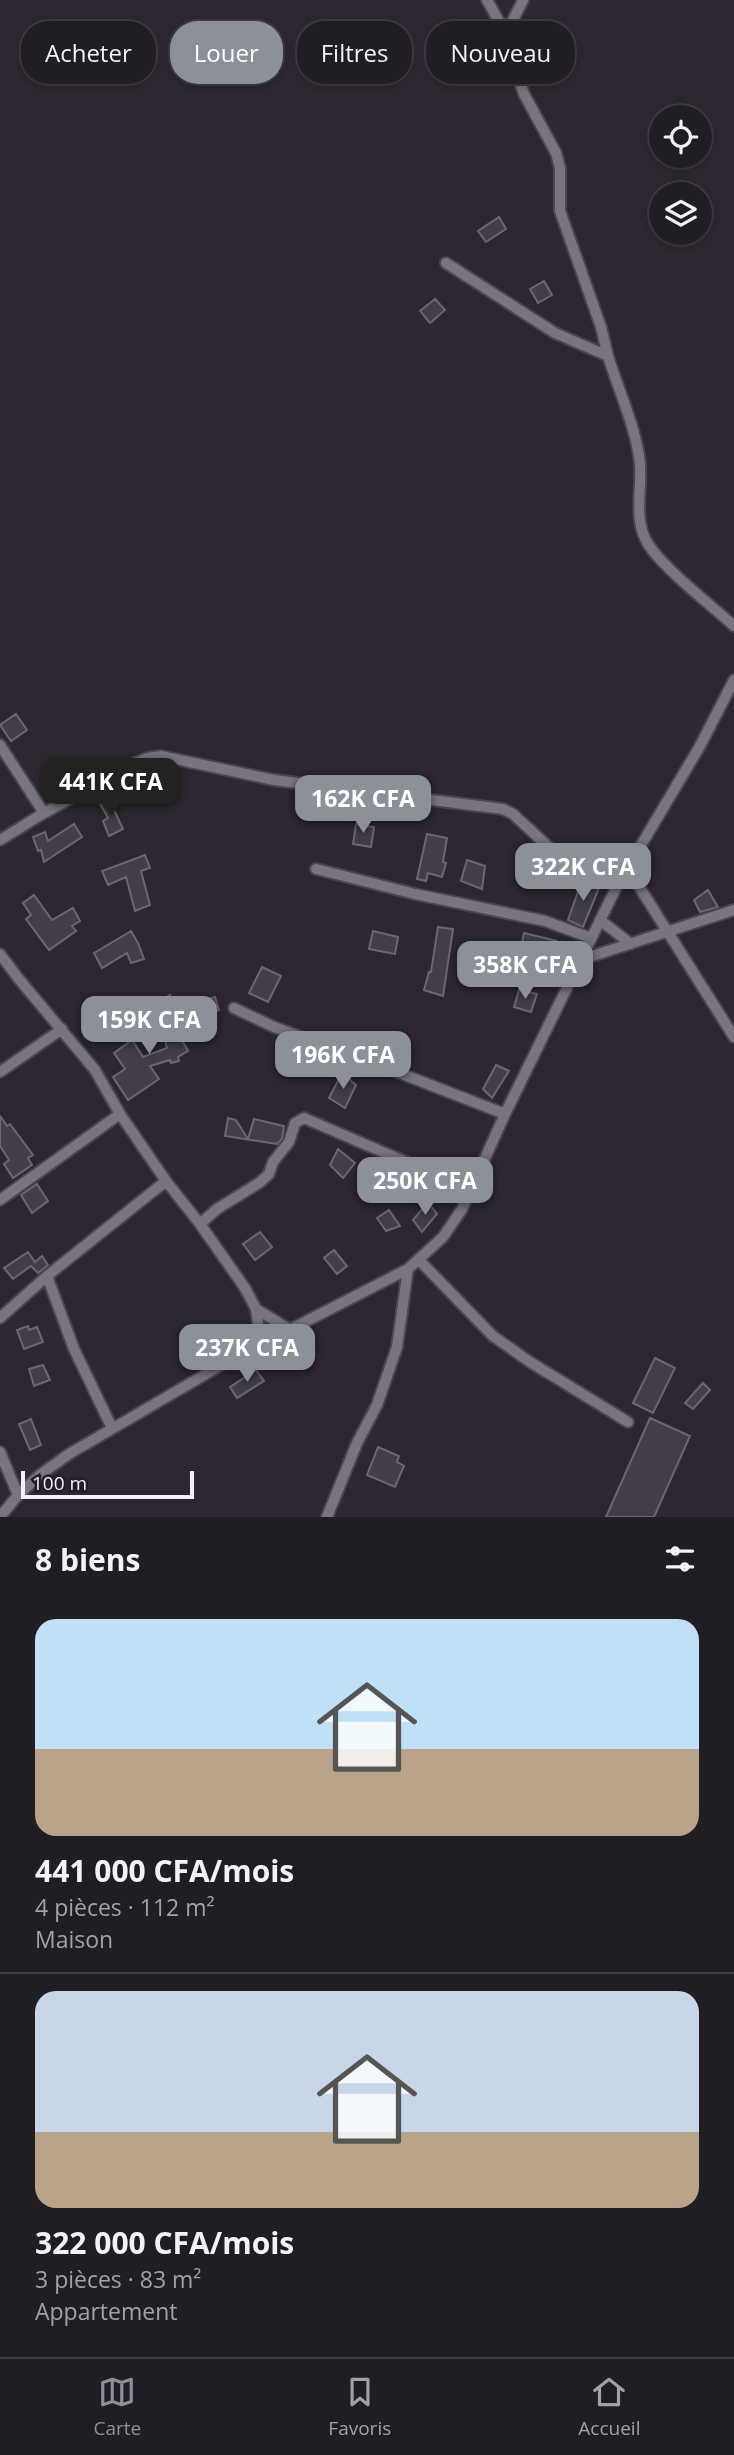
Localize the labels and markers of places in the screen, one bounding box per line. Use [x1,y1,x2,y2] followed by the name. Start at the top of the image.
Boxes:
[39,758,183,818] pin: 441K CFA
[291,776,435,835] pin: 162K CFA
[511,844,655,903] pin: 322K CFA
[453,942,597,1001] pin: 358K CFA
[77,996,221,1056] pin: 159K CFA
[271,1032,415,1091] pin: 196K CFA
[353,1158,497,1217] pin: 250K CFA
[175,1324,319,1384] pin: 237K CFA

